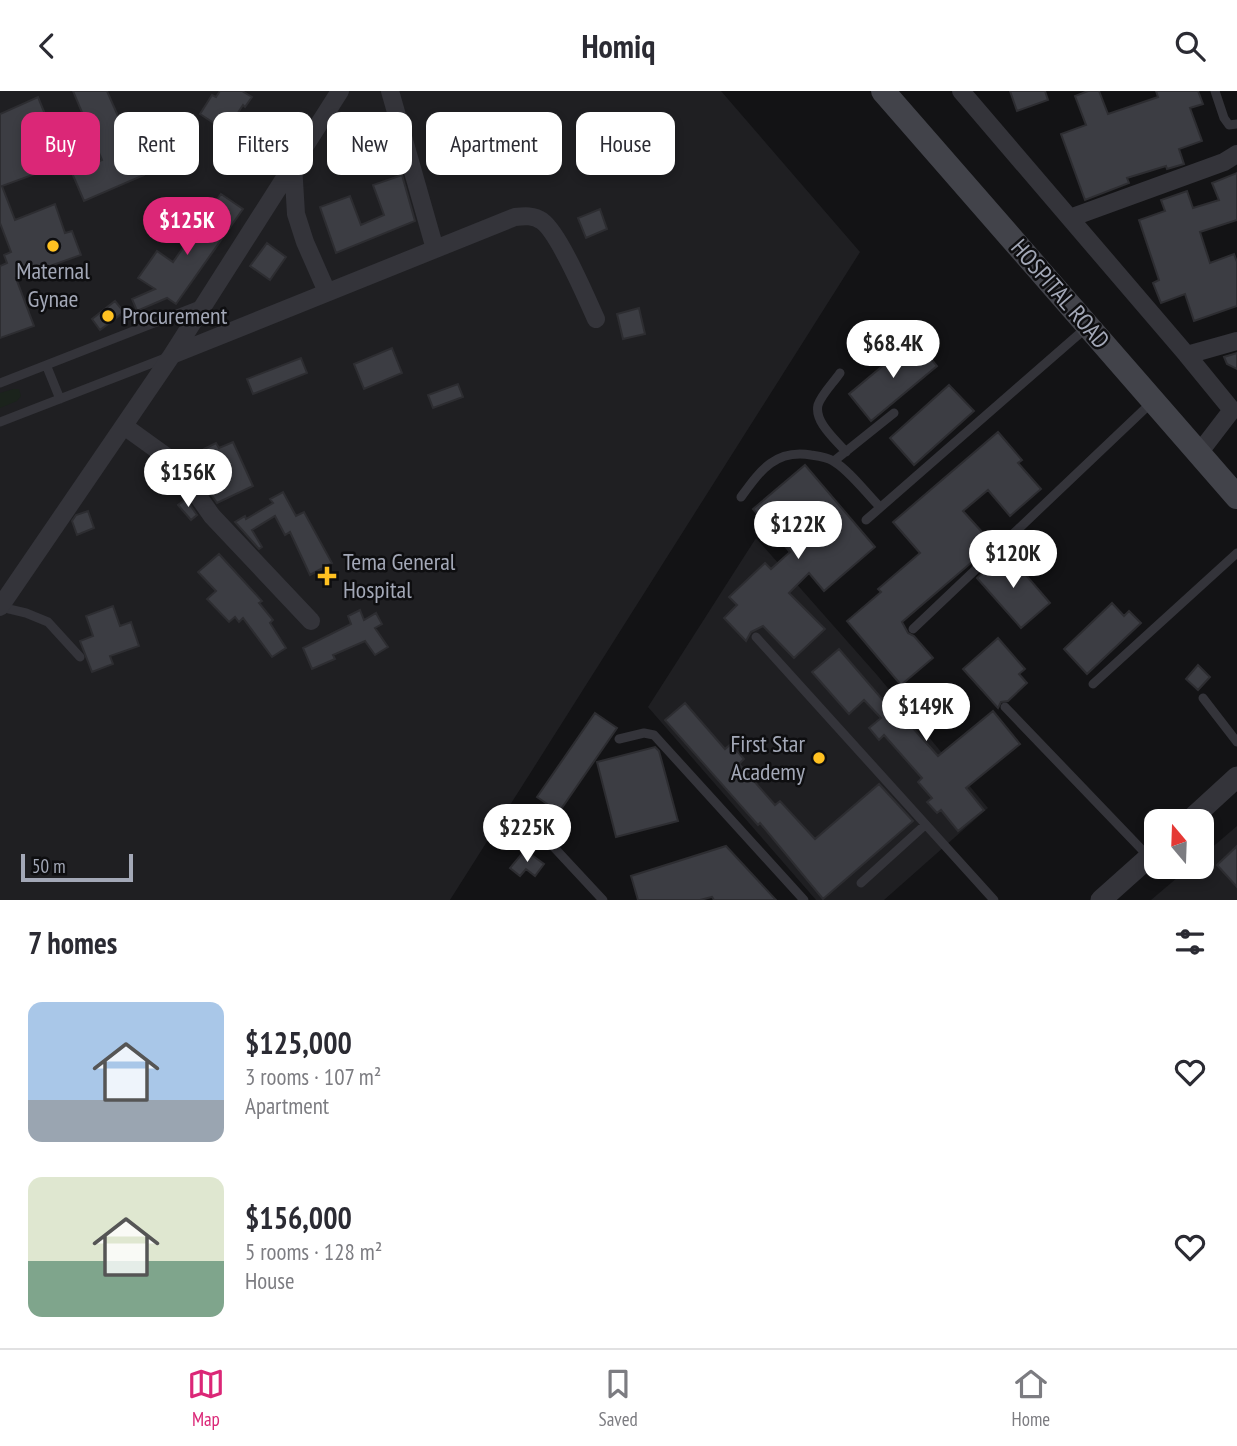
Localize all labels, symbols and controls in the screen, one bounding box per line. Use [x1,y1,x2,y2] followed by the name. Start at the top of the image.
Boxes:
[582,25,655,67] text: Homiq
[28,27,66,65] icon: back
[1171,27,1209,65] icon: search
[21,112,100,175] chip: Buy
[114,112,199,175] chip: Rent
[213,112,313,175] chip: Filters
[327,112,412,175] chip: New
[426,112,562,175] chip: Apartment
[576,112,675,175] chip: House
[138,197,236,257] pin: $125K
[159,205,215,234] text: $125K
[1004,232,1116,355] street label: HOSPITAL ROAD
[45,238,61,254] marker: Maternal Gynae
[16,255,90,314] place label: Maternal Gynae
[122,300,228,331] place label: Procurement
[100,308,116,324] marker: Procurement
[836,321,950,380] pin: $68.4K
[863,328,923,357] text: $68.4K
[139,449,237,509] pin: $156K
[160,457,216,486] text: $156K
[749,501,847,561] pin: $122K
[770,509,826,538] text: $122K
[964,531,1062,590] pin: $120K
[985,538,1041,567] text: $120K
[343,546,456,605] place label: Tema General Hospital
[317,566,337,586] marker: Tema General Hospital
[877,683,975,743] pin: $149K
[898,691,954,720] text: $149K
[730,728,805,787] place label: First Star Academy
[811,750,827,766] marker: First Star Academy
[478,805,576,864] pin: $225K
[1144,809,1214,879] north arrow
[1144,809,1214,879] map controls
[499,812,555,841] text: $225K
[21,851,133,883] scale bar
[32,854,66,878] text: 50 m
[28,923,117,962] text: 7 homes
[1171,923,1209,961] icon: filters
[245,1023,352,1062] text: $125,000
[84,1030,168,1114] icon: home
[1171,1053,1209,1091] icon: heart
[245,1062,381,1091] text: 3 rooms · 107 m²
[245,1091,329,1120] text: Apartment
[245,1198,352,1237] text: $156,000
[84,1205,168,1289] icon: home
[1171,1228,1209,1266] icon: heart
[245,1237,382,1266] text: 5 rooms · 128 m²
[245,1266,295,1295] text: House
[187,1365,225,1431] tab: Map
[599,1365,638,1431] tab: Saved
[1012,1365,1050,1431] tab: Home

